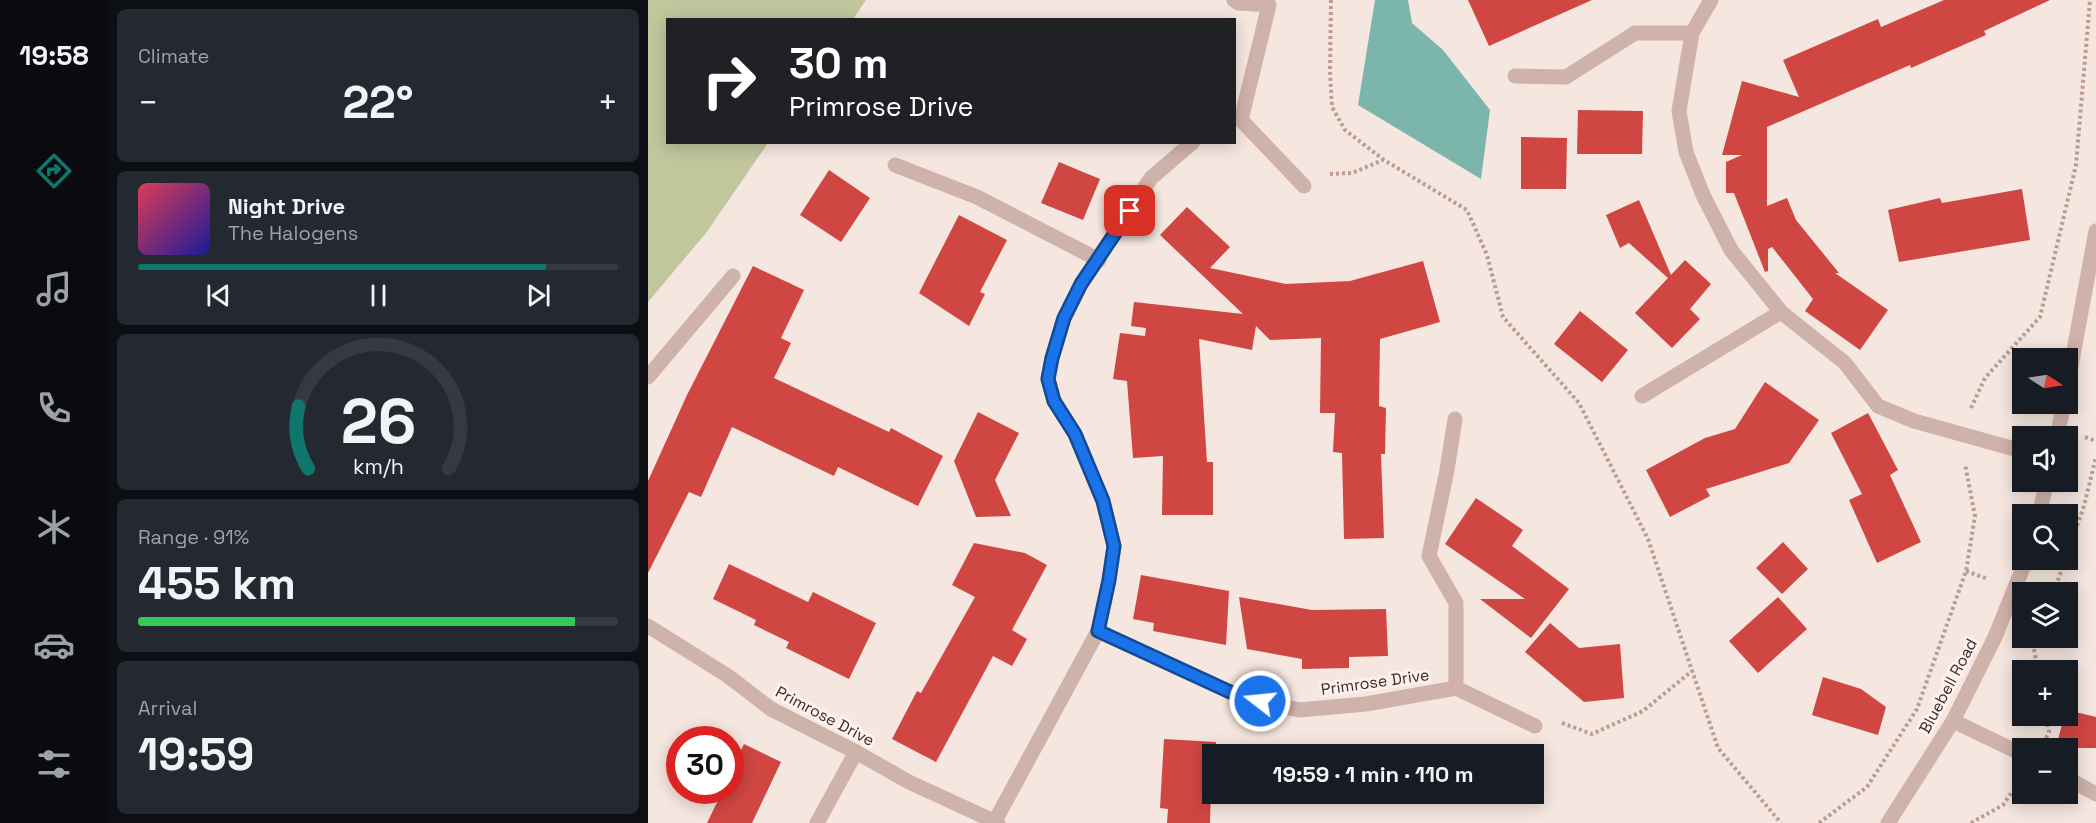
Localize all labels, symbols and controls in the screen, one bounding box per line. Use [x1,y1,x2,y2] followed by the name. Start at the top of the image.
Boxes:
[789,37,888,90] text: 30 m
[19,38,89,73] text: 19:58
[690,42,768,120] icon: right
[138,43,209,69] text: Climate
[342,74,414,131] text: 22°
[138,82,158,124] text: −
[598,82,618,124] text: +
[789,89,973,124] text: Primrose Drive
[33,150,75,192] icon: directions
[1104,185,1155,236] pin
[228,192,345,220] text: Night Drive
[1113,194,1146,227] icon: arrive
[228,220,358,246] text: The Halogens
[33,268,75,310] icon: music
[202,279,235,312] icon: previous
[362,279,395,312] icon: pause
[522,279,555,312] icon: next
[2012,348,2078,414] north arrow
[2012,348,2078,804] map controls
[340,382,416,461] text: 26
[33,387,75,429] icon: phone
[2012,426,2078,492] button: sound
[352,453,404,480] text: km/h
[2012,504,2078,570] button: search
[33,506,75,548] icon: climate
[138,524,249,550] text: Range · 91%
[138,555,296,612] text: 455 km
[2012,582,2078,648] button: layers
[33,624,75,666] icon: car
[1914,635,1982,737] street label: Bluebell Road
[2012,660,2078,726] button: +
[1319,664,1431,700] street label: Primrose Drive
[1228,669,1292,733] position arrow
[772,681,878,751] street label: Primrose Drive
[138,695,197,721] text: Arrival
[138,726,254,783] text: 19:59
[666,726,744,804] speed limit sign: 30
[2012,738,2078,804] button: −
[33,743,75,785] icon: filters
[1272,760,1474,788] text: 19:59 · 1 min · 110 m

